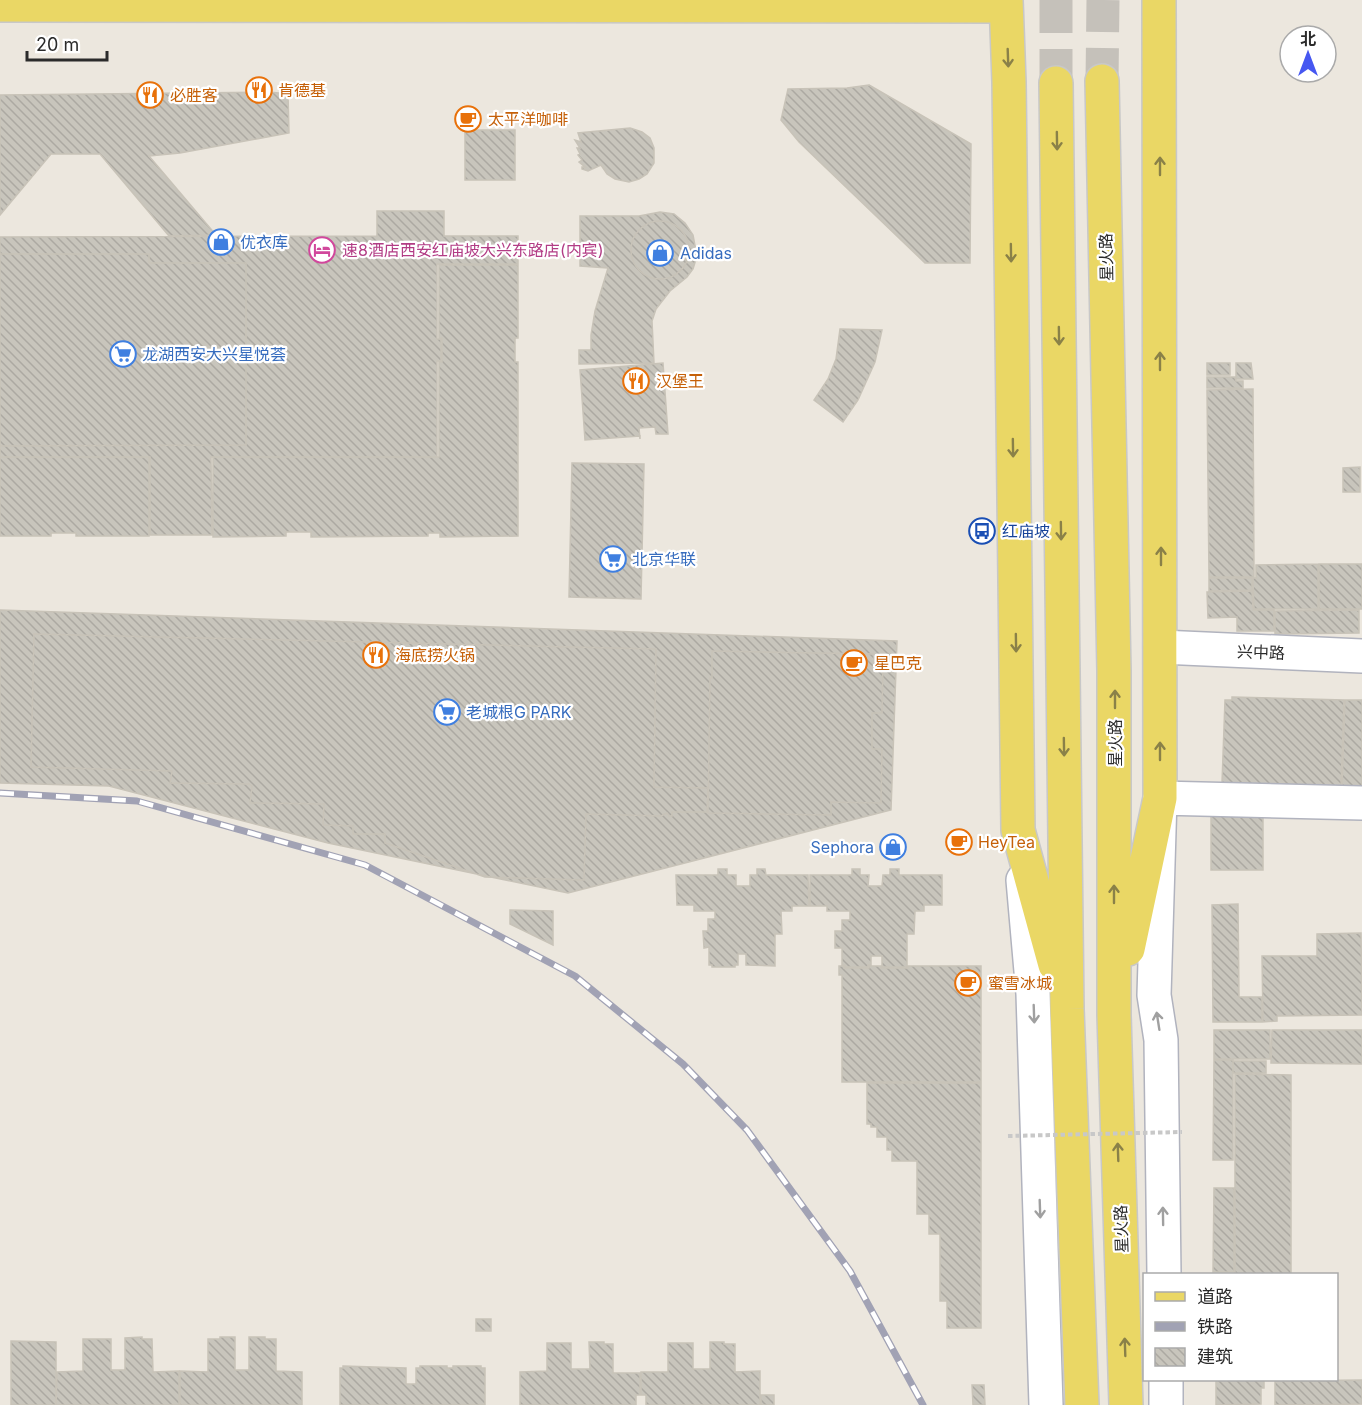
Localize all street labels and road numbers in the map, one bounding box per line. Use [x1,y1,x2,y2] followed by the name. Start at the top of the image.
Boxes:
[1096,233,1116,281] street label: 星火路
[1237,641,1285,663] street label: 兴中路
[1105,719,1125,767] street label: 星火路
[1110,1205,1132,1253] street label: 星火路

